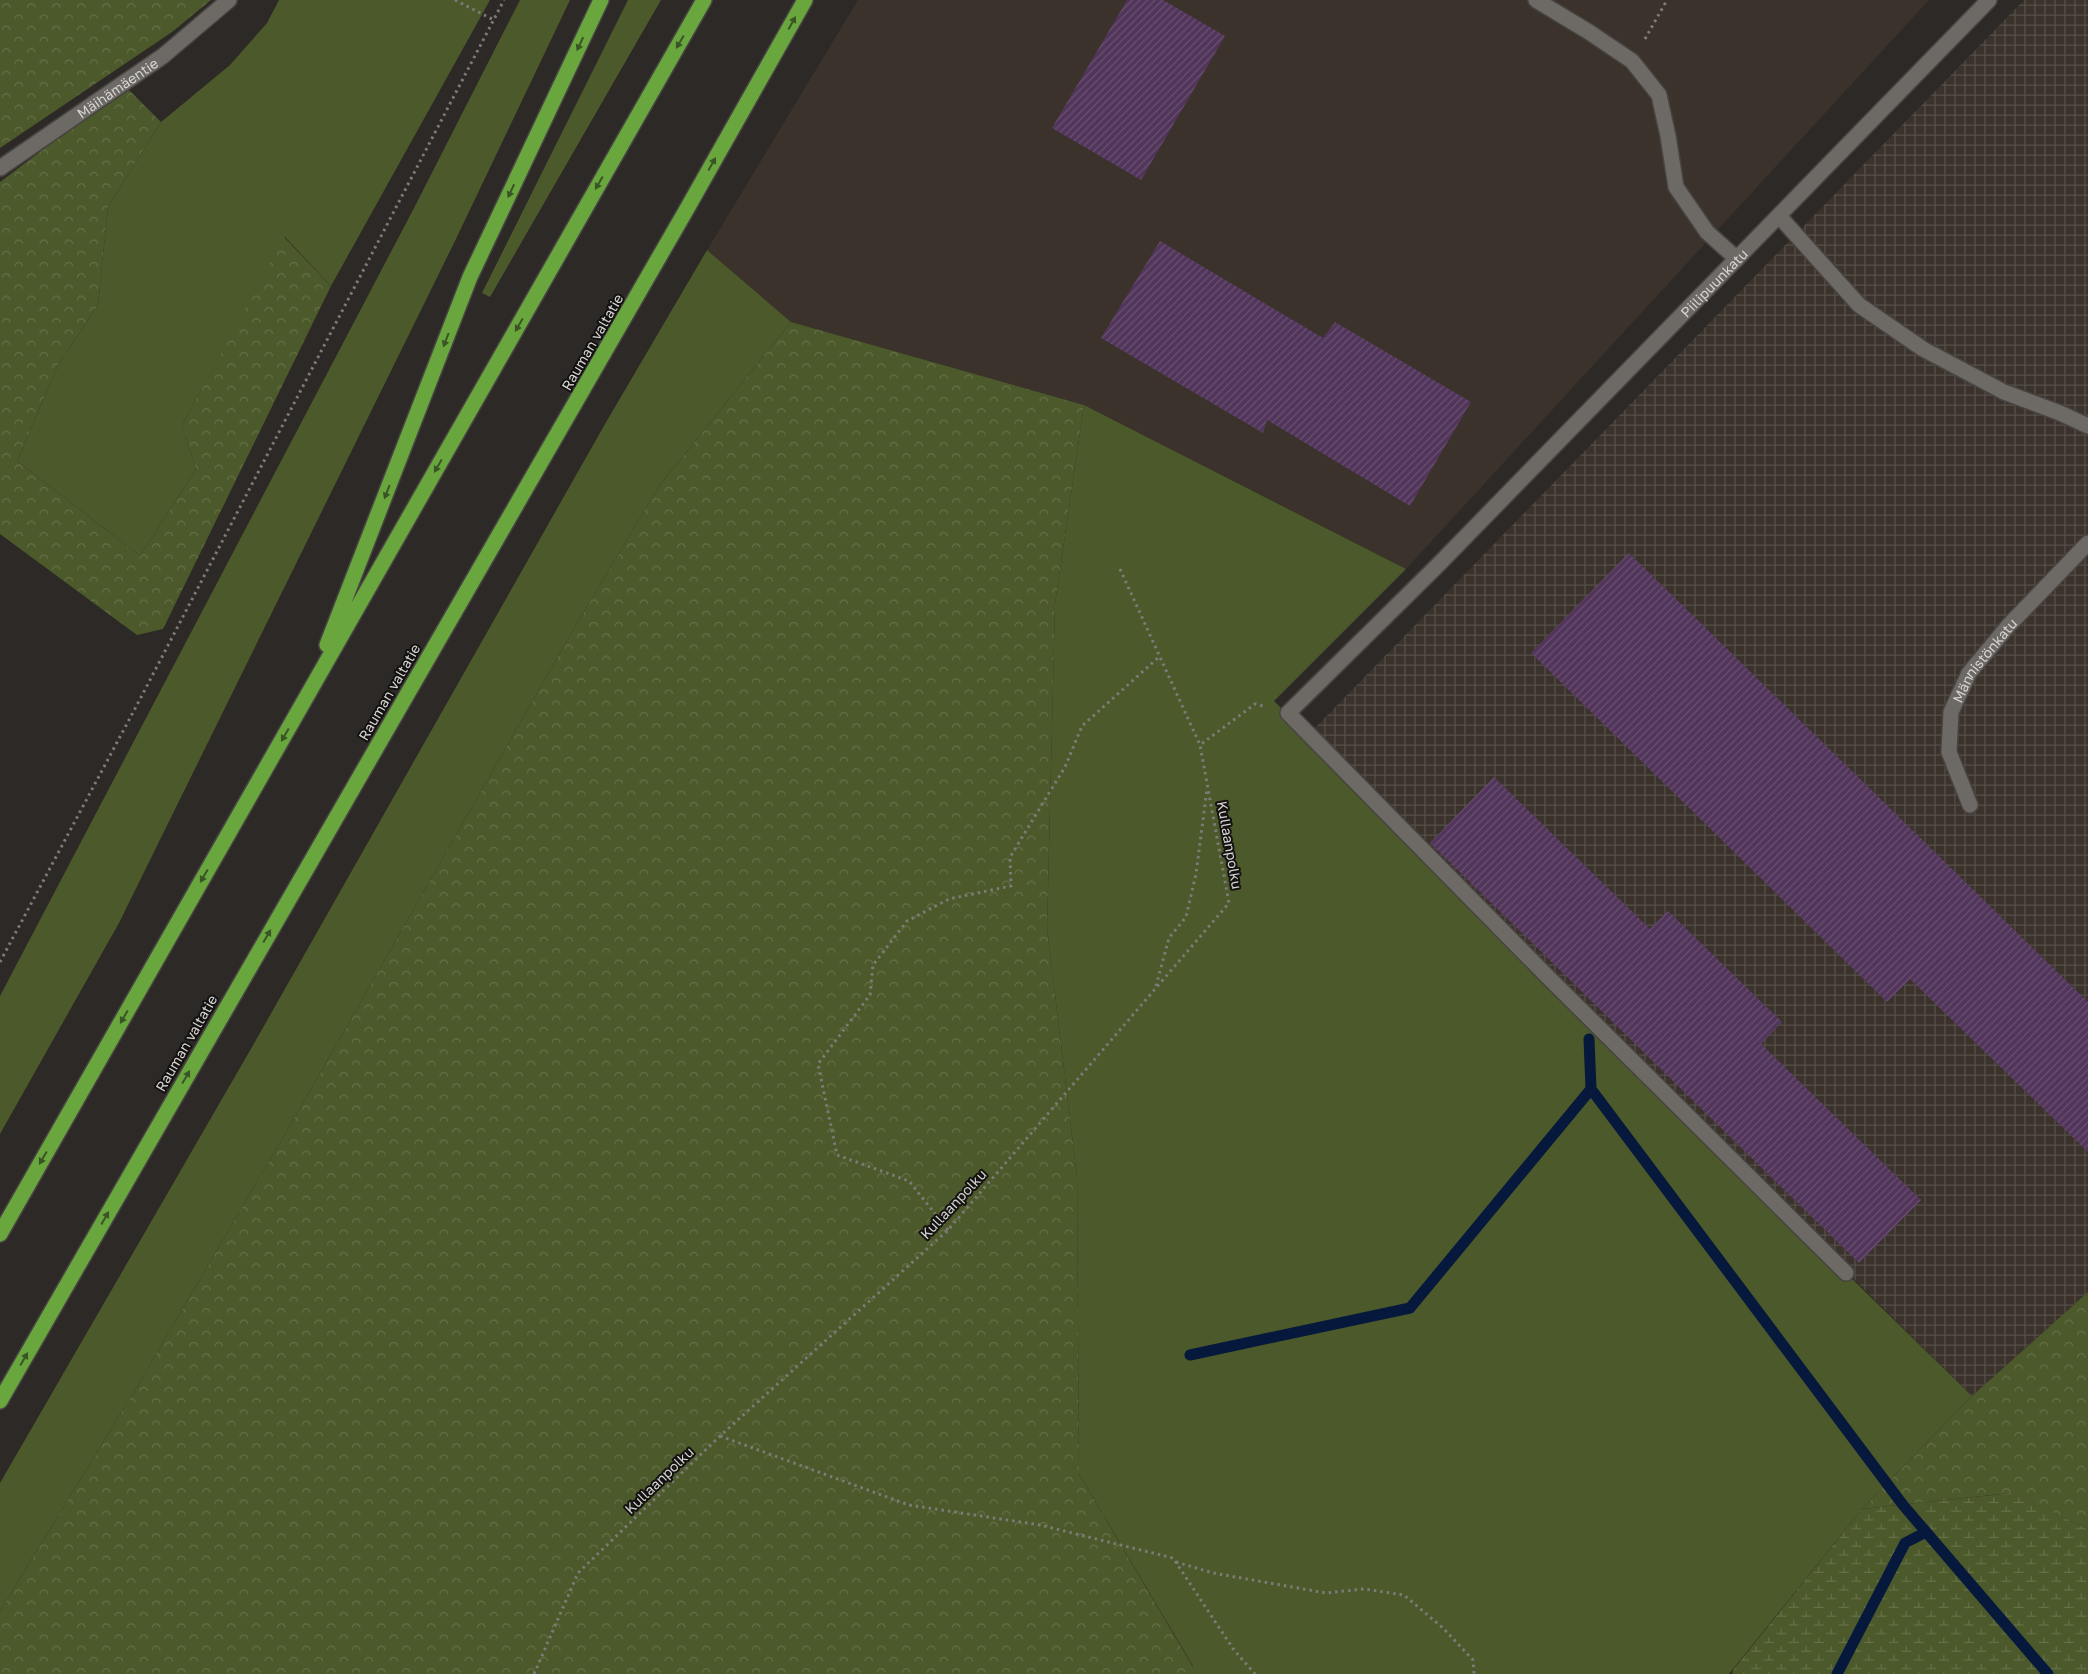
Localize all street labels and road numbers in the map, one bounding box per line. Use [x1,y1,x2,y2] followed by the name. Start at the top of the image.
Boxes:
[73,54,161,121] street label: Mäihämäentie
[1676,245,1751,320] street label: Piilipuunkatu
[558,291,626,393] street label: Rauman valtatie
[1948,614,2020,705] street label: Männistönkatu
[355,641,423,743] street label: Rauman valtatie
[1214,800,1246,890] street label: Kullaanpolku
[152,992,220,1094] street label: Rauman valtatie
[916,1166,990,1242] street label: Kullaanpolku
[621,1443,697,1517] street label: Kullaanpolku

